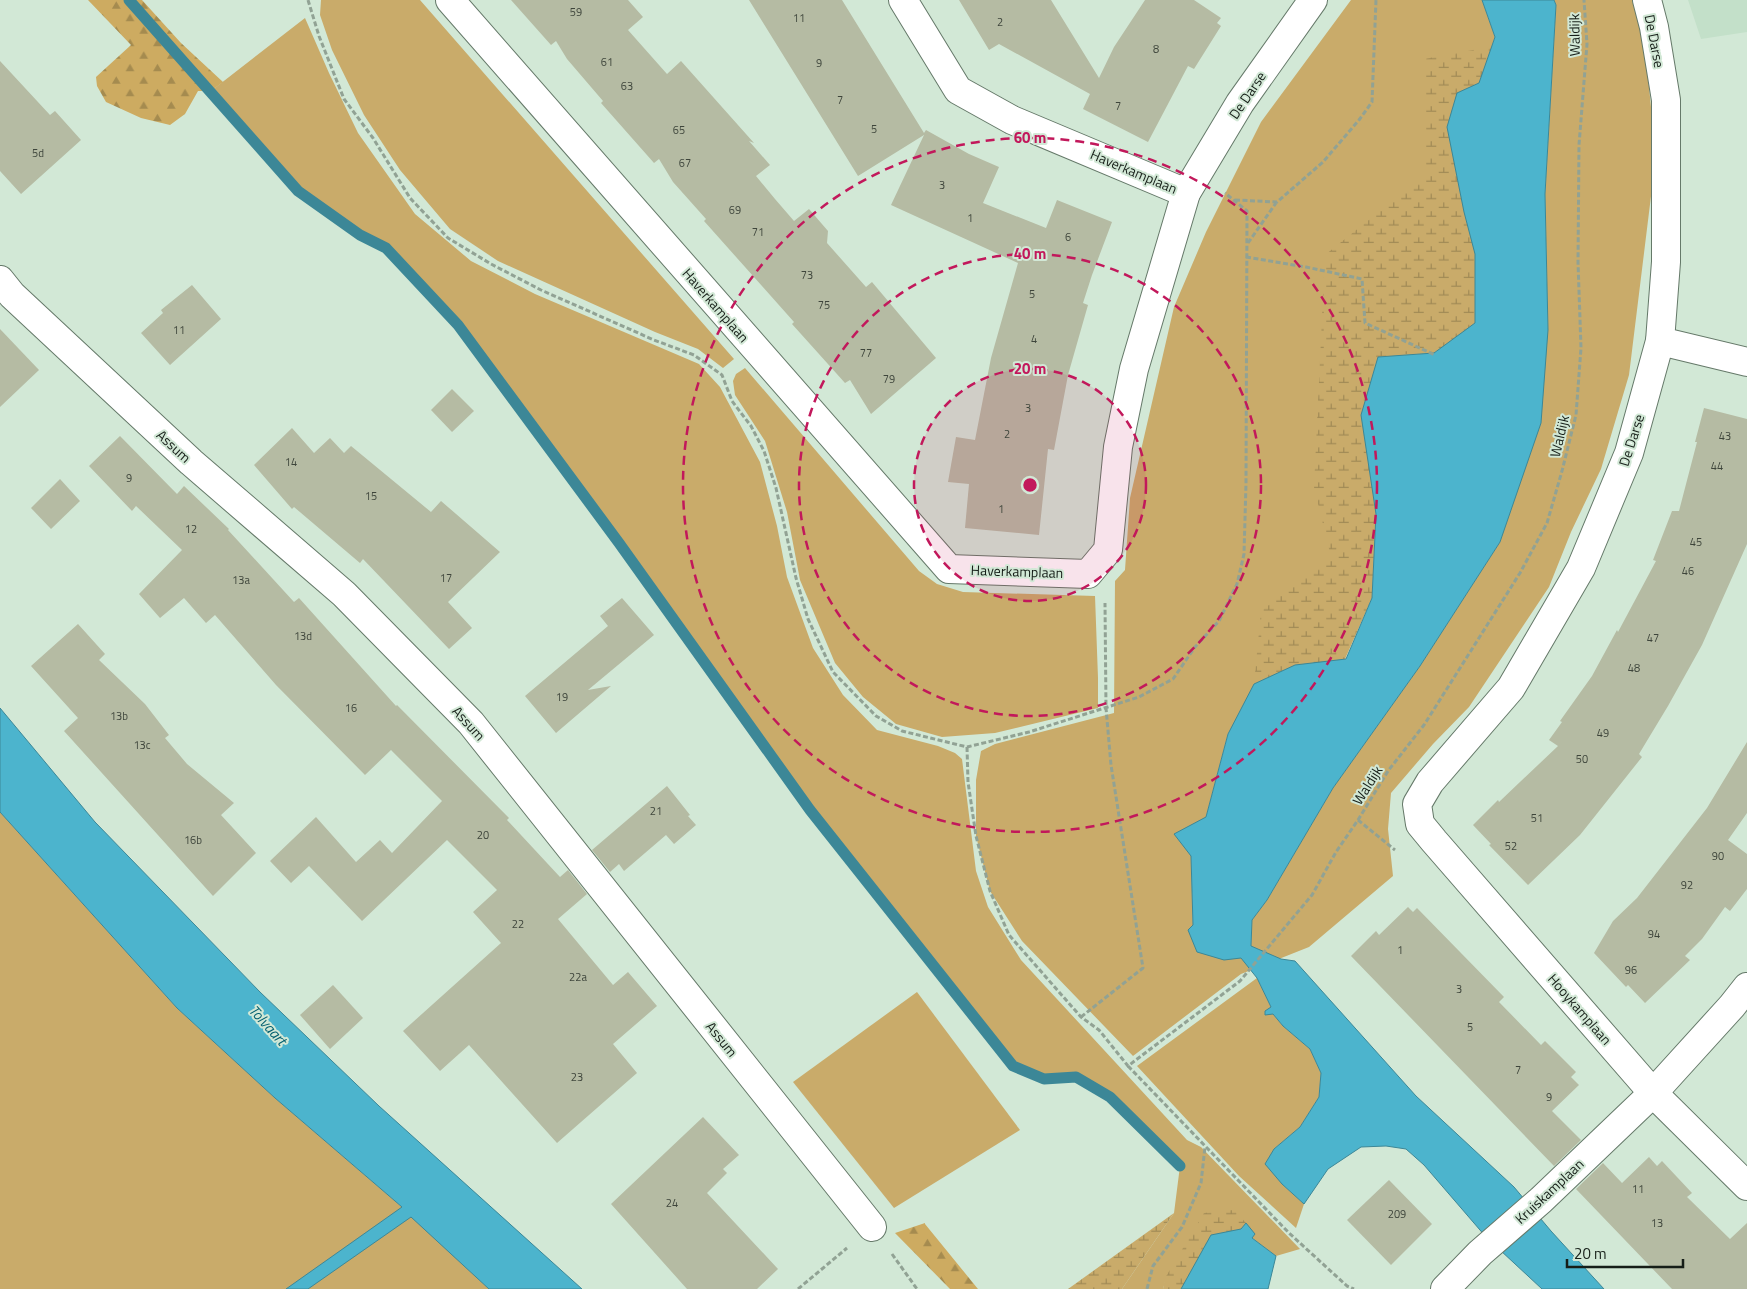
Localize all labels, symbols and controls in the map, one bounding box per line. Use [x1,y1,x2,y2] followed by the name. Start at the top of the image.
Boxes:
[570,4,582,20] house number: 59
[793,10,805,26] house number: 11
[1563,13,1585,57] street label: Waldijk
[1640,13,1670,69] street label: De Darse
[997,14,1003,30] house number: 2
[1153,41,1159,57] house number: 8
[601,54,613,70] house number: 61
[816,55,822,71] house number: 9
[1223,67,1271,123] street label: De Darse
[621,78,633,94] house number: 63
[837,92,843,108] house number: 7
[1115,98,1121,114] house number: 7
[871,121,877,137] house number: 5
[673,122,685,138] house number: 65
[1014,126,1046,149] text: 60 m
[1087,143,1181,199] street label: Haverkamplaan
[32,145,44,161] house number: 5d
[679,155,691,171] house number: 67
[939,177,945,193] house number: 3
[729,202,741,218] house number: 69
[967,210,973,226] house number: 1
[752,224,764,240] house number: 71
[1065,229,1071,245] house number: 6
[1014,242,1046,265] text: 40 m
[678,263,754,347] street label: Haverkamplaan
[801,267,813,283] house number: 73
[1029,286,1035,302] house number: 5
[818,297,830,313] house number: 75
[173,322,185,338] house number: 11
[1031,331,1037,347] house number: 4
[860,345,872,361] house number: 77
[1014,357,1046,380] text: 20 m
[883,371,895,387] house number: 79
[1025,400,1031,416] house number: 3
[1613,411,1649,469] street label: De Darse
[1544,413,1574,459] street label: Waldijk
[152,425,196,467] street label: Assum
[1004,426,1010,442] house number: 2
[1719,428,1731,444] house number: 43
[285,454,297,470] house number: 14
[1711,458,1723,474] house number: 44
[126,470,132,486] house number: 9
[1021,476,1039,494] centre of rings
[365,488,377,504] house number: 15
[998,501,1004,517] house number: 1
[185,521,197,537] house number: 12
[1690,534,1702,550] house number: 45
[970,559,1064,583] street label: Haverkamplaan
[1682,563,1694,579] house number: 46
[440,570,452,586] house number: 17
[232,572,250,588] house number: 13a
[294,628,312,644] house number: 13d
[1647,630,1659,646] house number: 47
[1628,660,1640,676] house number: 48
[556,689,568,705] house number: 19
[345,700,357,716] house number: 16
[448,701,490,745] street label: Assum
[110,708,128,724] house number: 13b
[1597,725,1609,741] house number: 49
[133,737,151,753] house number: 13c
[1576,751,1588,767] house number: 50
[1347,761,1387,809] street label: Waldijk
[650,803,662,819] house number: 21
[1531,810,1543,826] house number: 51
[477,827,489,843] house number: 20
[184,832,202,848] house number: 16b
[1505,838,1517,854] house number: 52
[1712,848,1724,864] house number: 90
[1681,877,1693,893] house number: 92
[512,916,524,932] house number: 22
[1648,926,1660,942] house number: 94
[1397,942,1403,958] house number: 1
[1625,962,1637,978] house number: 96
[569,969,587,985] house number: 22a
[1543,969,1617,1049] street label: Hooykamplaan
[1456,981,1462,997] house number: 3
[244,1000,294,1052] water label: Tolvaart
[701,1017,743,1061] street label: Assum
[1467,1019,1473,1035] house number: 5
[1515,1062,1521,1078] house number: 7
[571,1069,583,1085] house number: 23
[1546,1089,1552,1105] house number: 9
[1510,1154,1588,1228] street label: Kruiskamplaan
[1632,1181,1644,1197] house number: 11
[666,1195,678,1211] house number: 24
[1388,1206,1406,1222] house number: 209
[1651,1215,1663,1231] house number: 13
[1567,1236,1683,1268] scale bar
[1574,1242,1607,1265] text: 20 m

